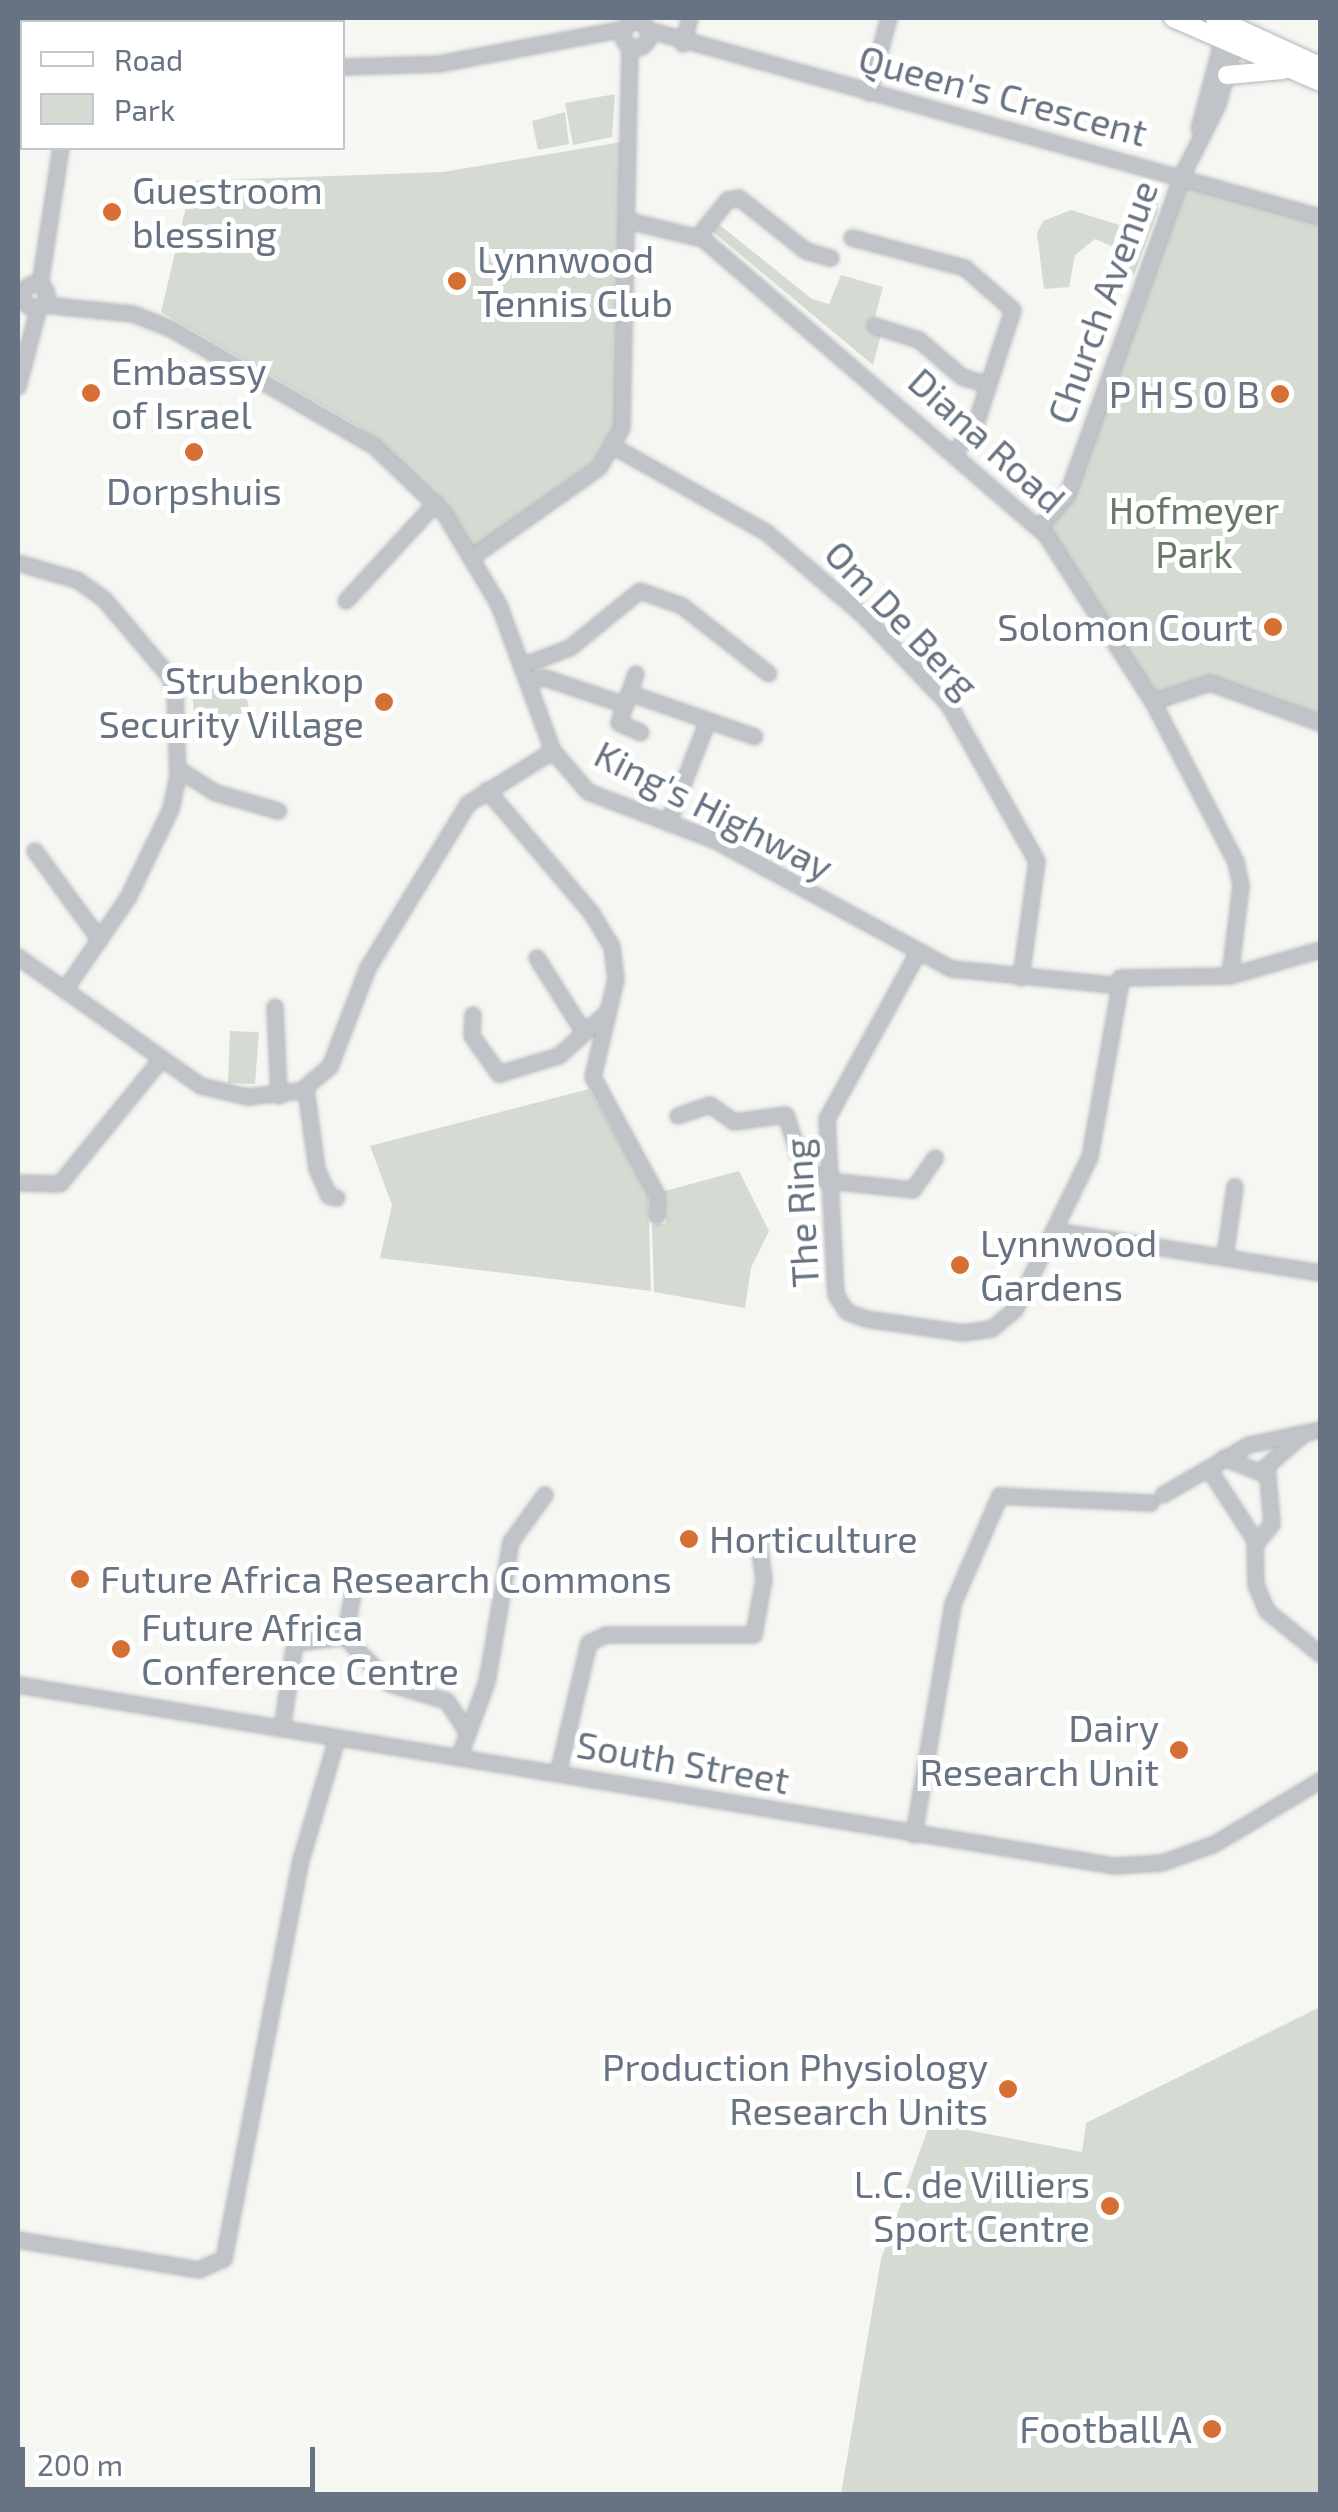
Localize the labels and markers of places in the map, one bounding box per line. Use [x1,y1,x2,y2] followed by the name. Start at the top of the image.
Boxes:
[132,167,323,256] place label: Guestroom blessing
[101,201,123,223] marker: Guestroom blessing
[477,236,673,326] place label: Lynnwood Tennis Club
[446,270,468,292] marker: Lynnwood Tennis Club
[111,348,267,438] place label: Embassy of Israel
[1108,371,1260,417] place label: P H S O B
[80,382,102,404] marker: Embassy of Israel
[1269,383,1291,405] marker: P H S O B
[183,441,205,463] marker: Dorpshuis
[106,468,282,514] place label: Dorpshuis
[997,604,1253,650] place label: Solomon Court
[1262,616,1284,638] marker: Solomon Court
[97,657,364,746] place label: Strubenkop Security Village
[373,691,395,713] marker: Strubenkop Security Village
[980,1220,1157,1310] place label: Lynnwood Gardens
[949,1254,971,1276] marker: Lynnwood Gardens
[709,1516,918,1562] place label: Horticulture
[678,1528,700,1550] marker: Horticulture
[100,1556,673,1602] place label: Future Africa Research Commons
[69,1568,91,1590] marker: Future Africa Research Commons
[141,1604,459,1694] place label: Future Africa Conference Centre
[110,1638,132,1660] marker: Future Africa Conference Centre
[920,1705,1159,1795] place label: Dairy Research Unit
[1168,1739,1190,1761] marker: Dairy Research Unit
[602,2044,988,2134] place label: Production Physiology Research Units
[997,2078,1019,2100] marker: Production Physiology Research Units
[853,2161,1090,2250] place label: L.C. de Villiers Sport Centre
[1099,2195,1121,2217] marker: L.C. de Villiers Sport Centre
[1017,2406,1192,2452] place label: Football A
[1201,2418,1223,2440] marker: Football A

